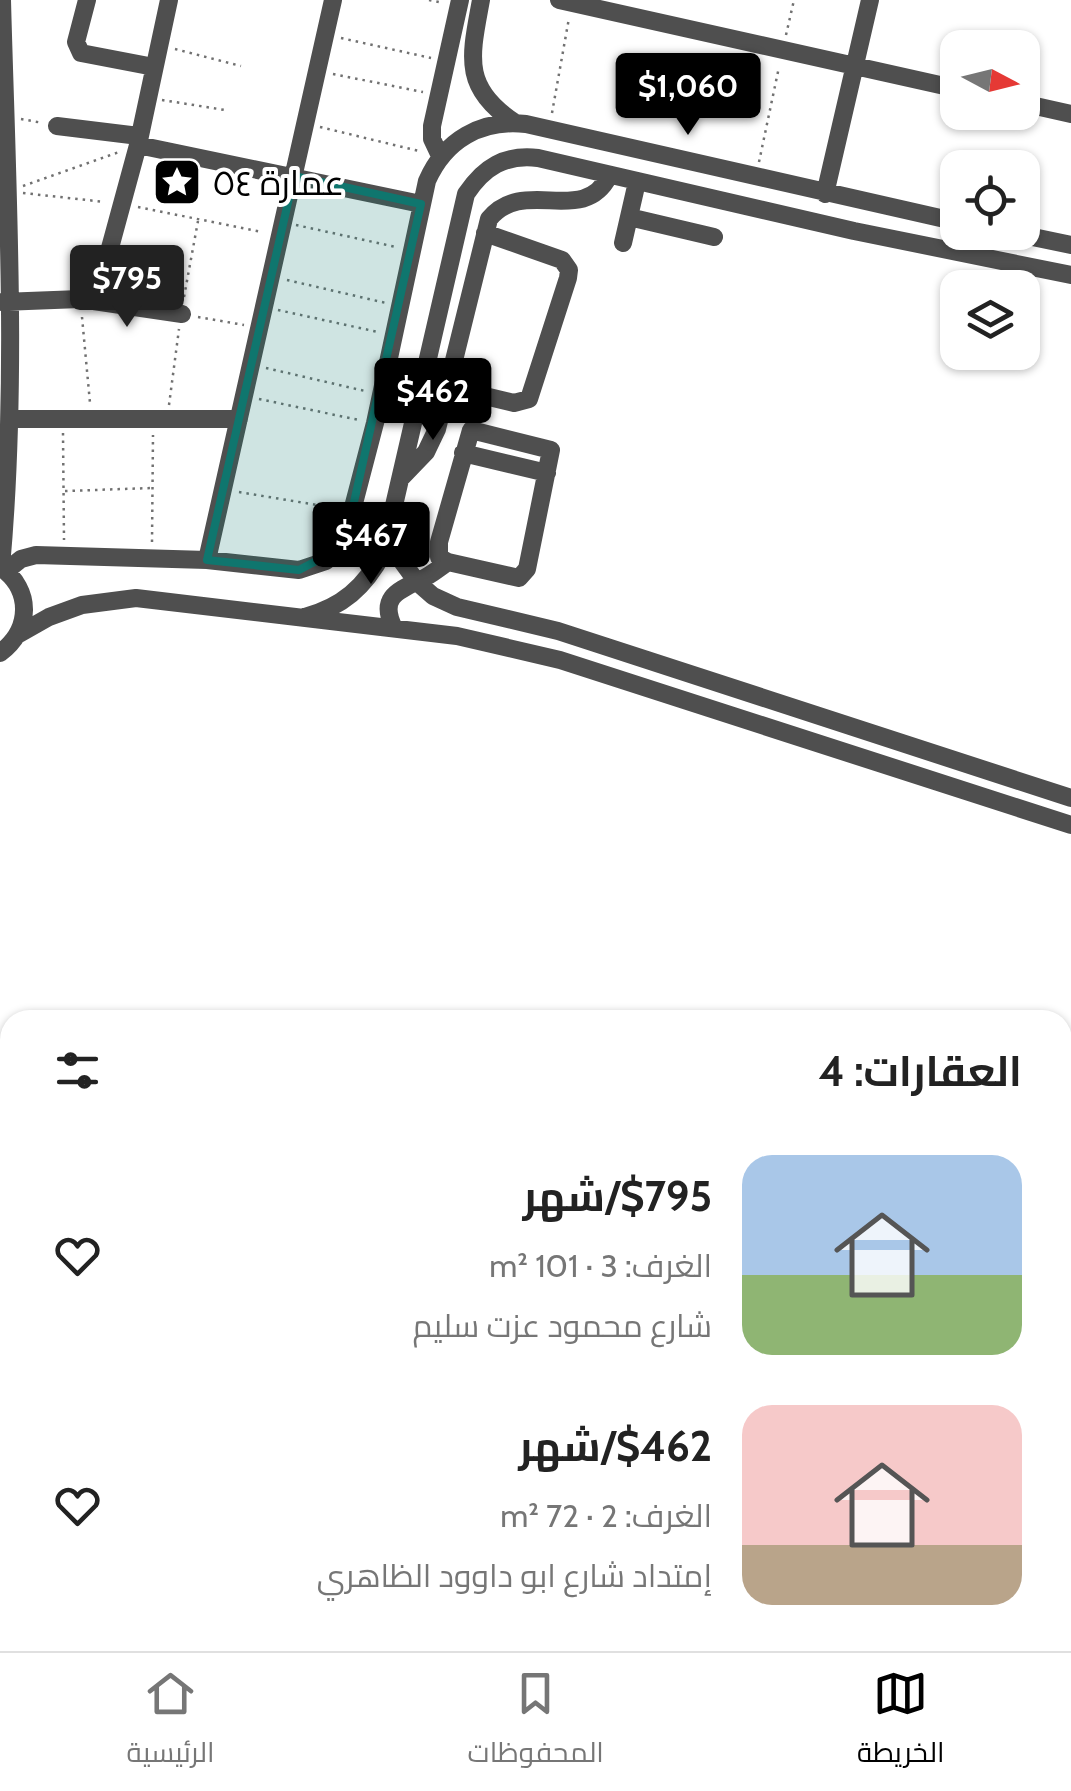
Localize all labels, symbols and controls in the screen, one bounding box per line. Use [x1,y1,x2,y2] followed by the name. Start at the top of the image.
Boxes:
[940,30,1040,130] north arrow
[940,30,1040,370] map controls
[607,53,769,138] pin: $1,060
[638,66,738,105] text: $1,060
[940,150,1040,250] button: locate
[151,156,203,208] place icon: عمارة ٥٤
[212,161,344,204] place label: عمارة ٥٤
[68,245,186,330] pin: $795
[92,258,162,297] text: $795
[940,270,1040,370] button: layers
[374,358,492,443] pin: $462
[396,371,470,410] text: $462
[312,502,430,587] pin: $467
[335,515,407,554] text: $467
[50,1043,105,1098] icon: filters
[819,1045,1022,1097] text: العقارات: 4
[523,1170,712,1222] text: $795/شهر
[822,1195,942,1315] icon: home
[50,1228,105,1283] icon: heart
[489,1246,712,1285] text: الغرف: 3 · 101 m²
[412,1306,712,1345] text: شارع محمود عزت سليم
[519,1420,712,1472] text: $462/شهر
[822,1445,942,1565] icon: home
[50,1478,105,1533] icon: heart
[500,1496,712,1535] text: الغرف: 2 · 72 m²
[317,1556,712,1595] text: إمتداد شارع ابو داوود الظاهري
[127,1666,214,1778] tab: الرئيسية
[468,1666,604,1778] tab: المحفوظات
[857,1666,944,1778] tab: الخريطة

